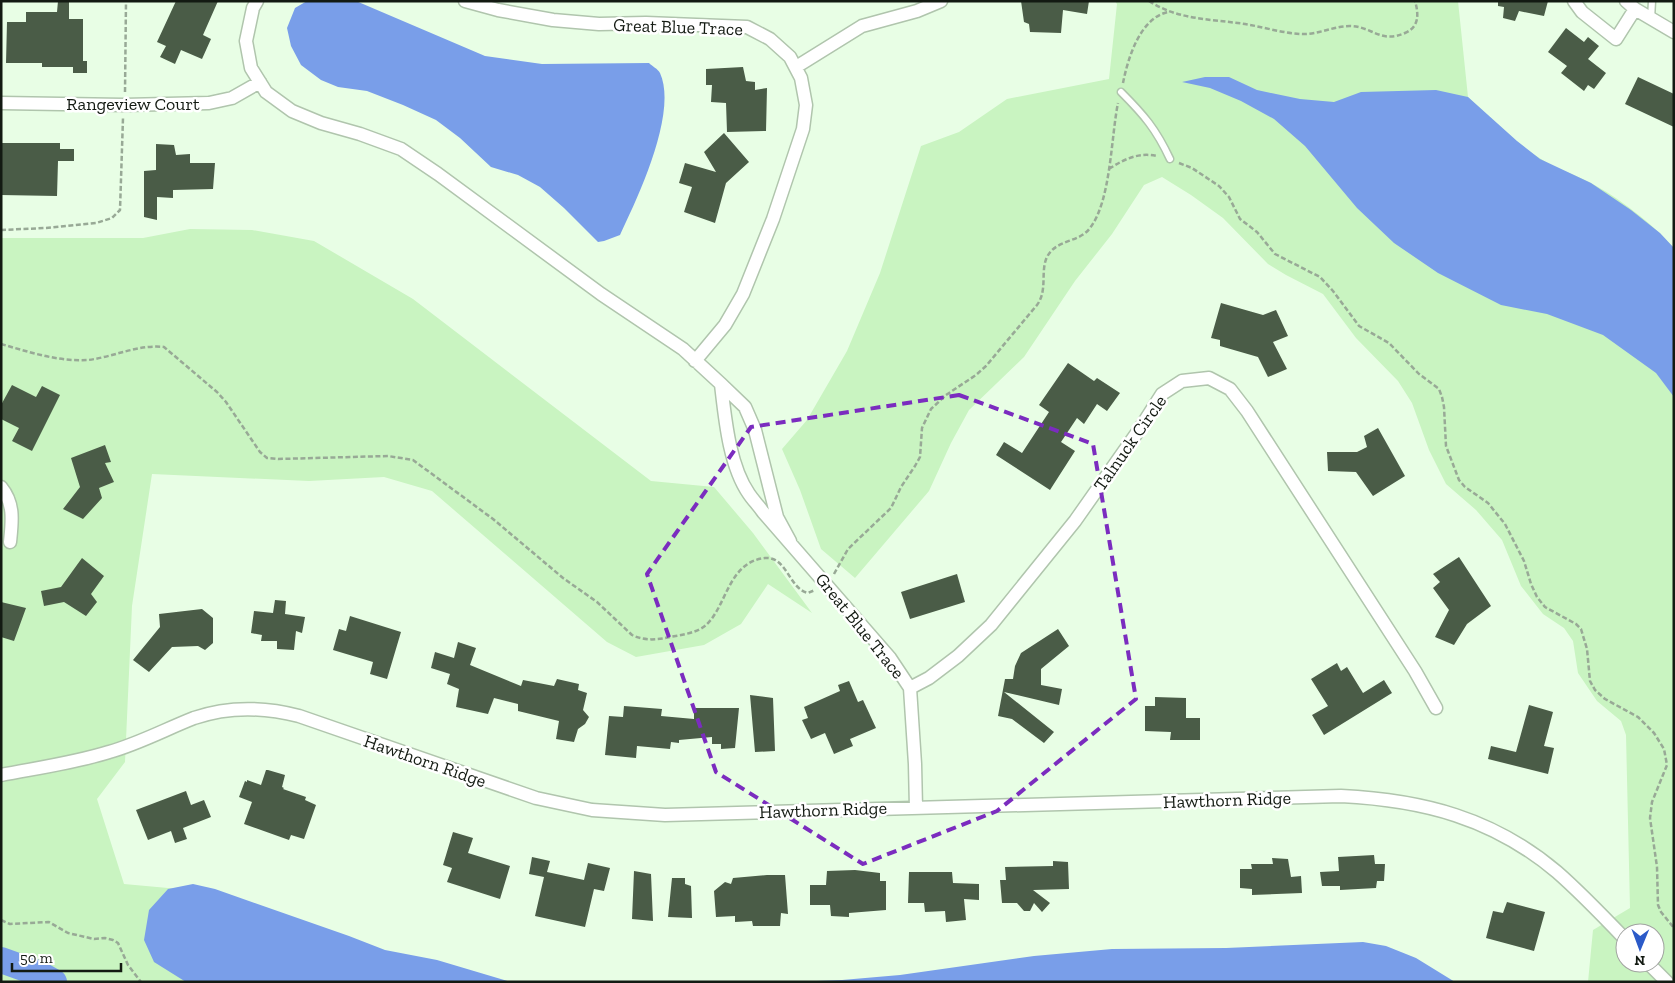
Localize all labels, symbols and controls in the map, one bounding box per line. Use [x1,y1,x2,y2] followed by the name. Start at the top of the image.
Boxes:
[613,14,743,40] street label: Great Blue Trace
[66,93,200,115] street label: Rangeview Court
[1089,391,1171,495] street label: Talnuck Circle
[811,569,909,683] street label: Great Blue Trace
[361,730,489,792] street label: Hawthorn Ridge
[1163,787,1291,813] street label: Hawthorn Ridge
[759,797,887,823] street label: Hawthorn Ridge
[1615,923,1665,973] north arrow
[12,940,121,972] scale bar
[20,949,53,967] text: 50 m
[1634,952,1645,969] text: N

